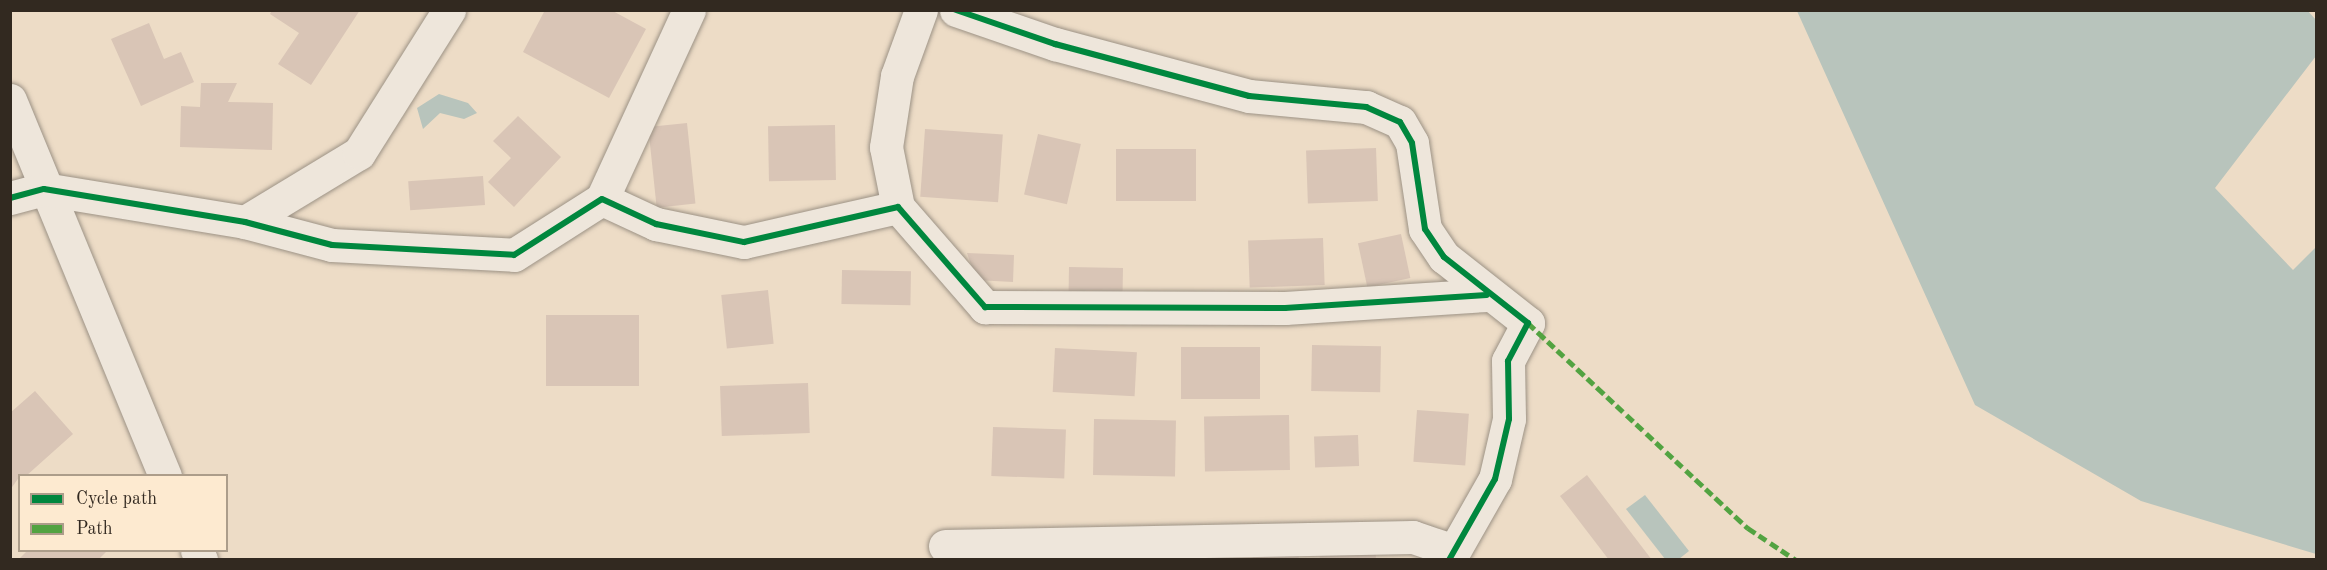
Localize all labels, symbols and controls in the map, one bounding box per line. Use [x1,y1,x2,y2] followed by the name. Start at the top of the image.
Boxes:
[18,474,228,552] legend
[76,490,157,508] text: Cycle path
[76,520,112,538] text: Path

